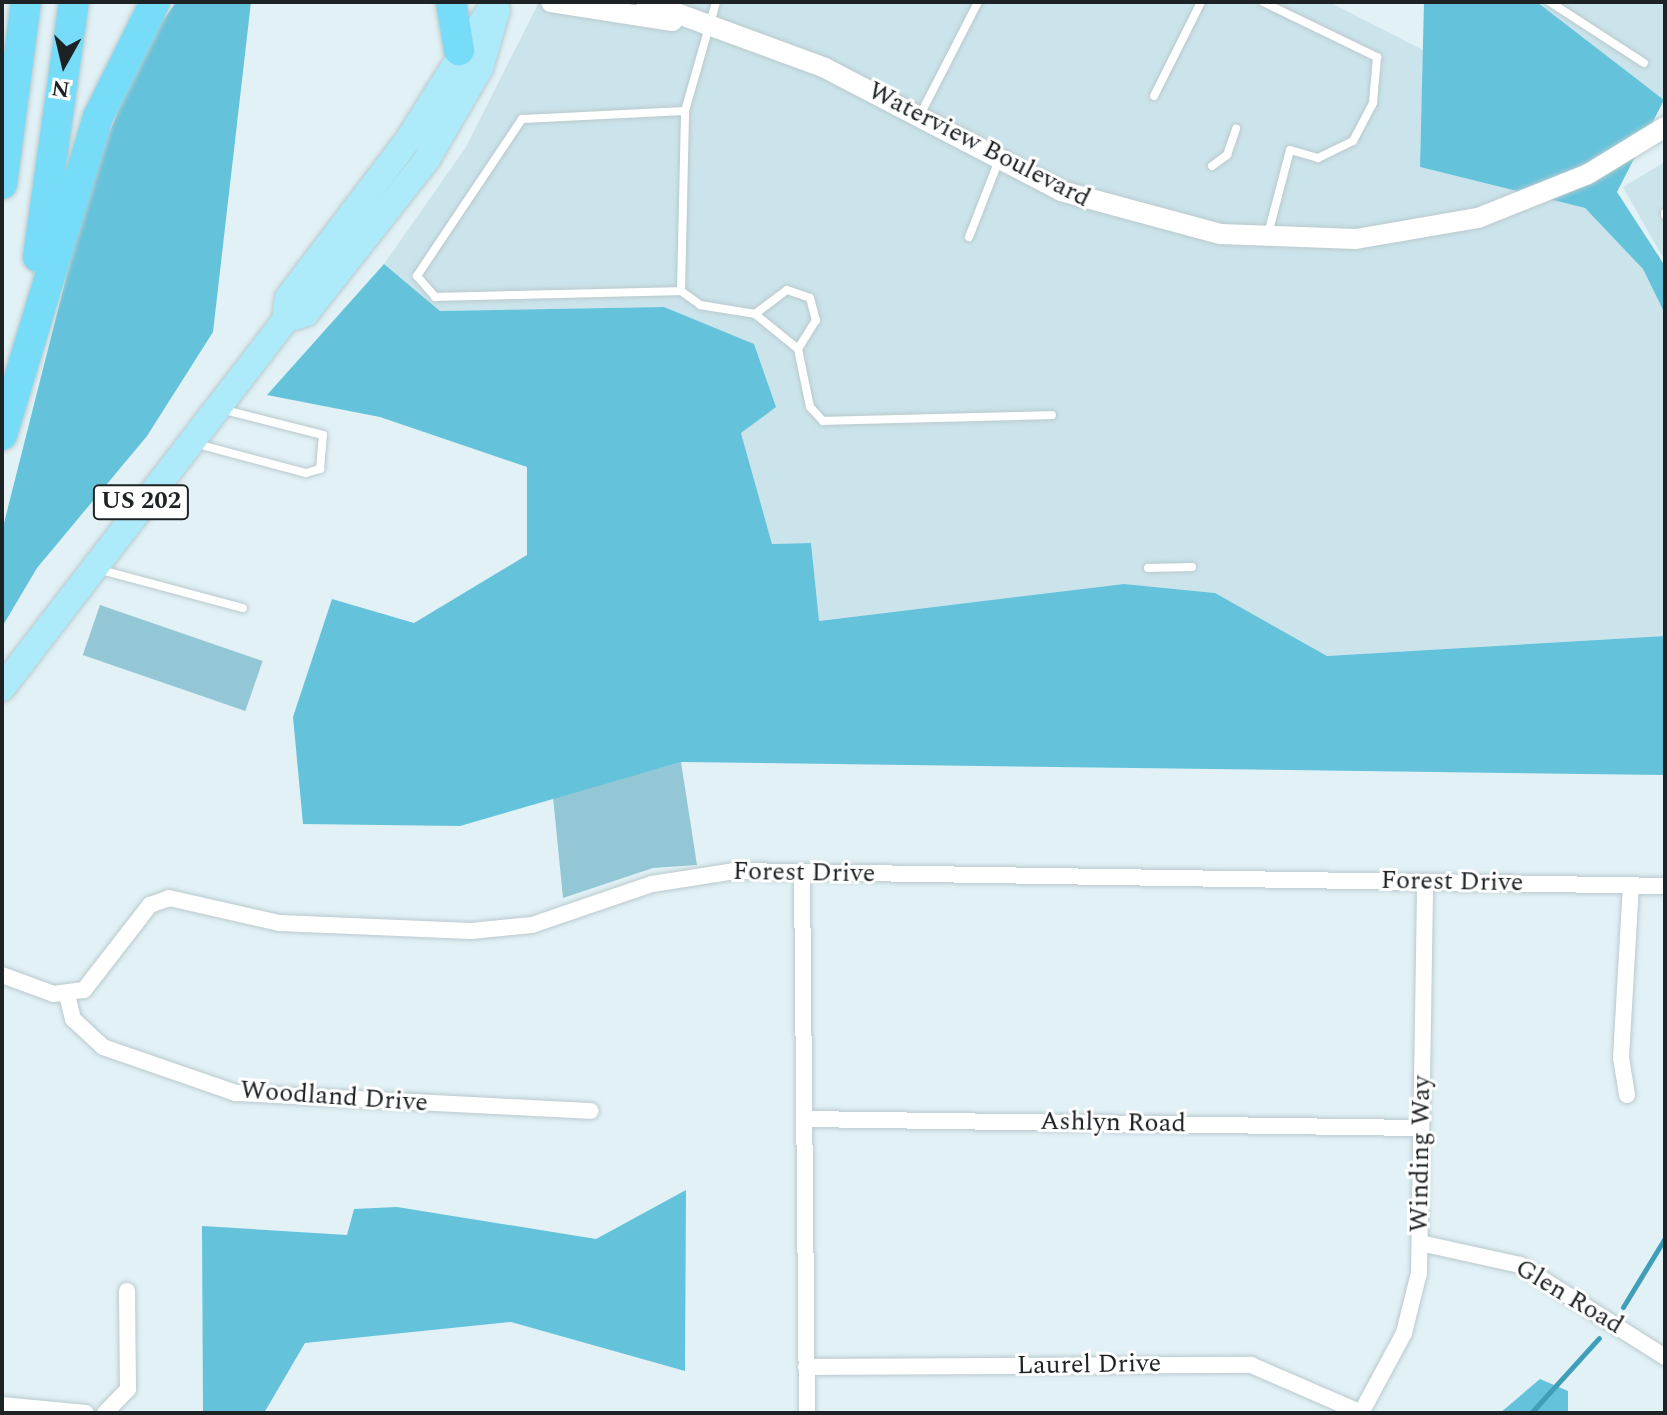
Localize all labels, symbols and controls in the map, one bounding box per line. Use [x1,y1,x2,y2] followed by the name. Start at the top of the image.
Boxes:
[24,24,104,104] north arrow
[49,71,72,106] text: N
[863,75,1095,215] street label: Waterview Boulevard
[91,482,191,522] road number: US 202
[732,856,876,890] street label: Forest Drive
[1380,865,1524,899] street label: Forest Drive
[239,1075,429,1119] street label: Woodland Drive
[1404,1075,1438,1233] street label: Winding Way
[1040,1106,1186,1140] street label: Ashlyn Road
[1509,1253,1629,1341] street label: Glen Road
[1017,1348,1161,1382] street label: Laurel Drive

